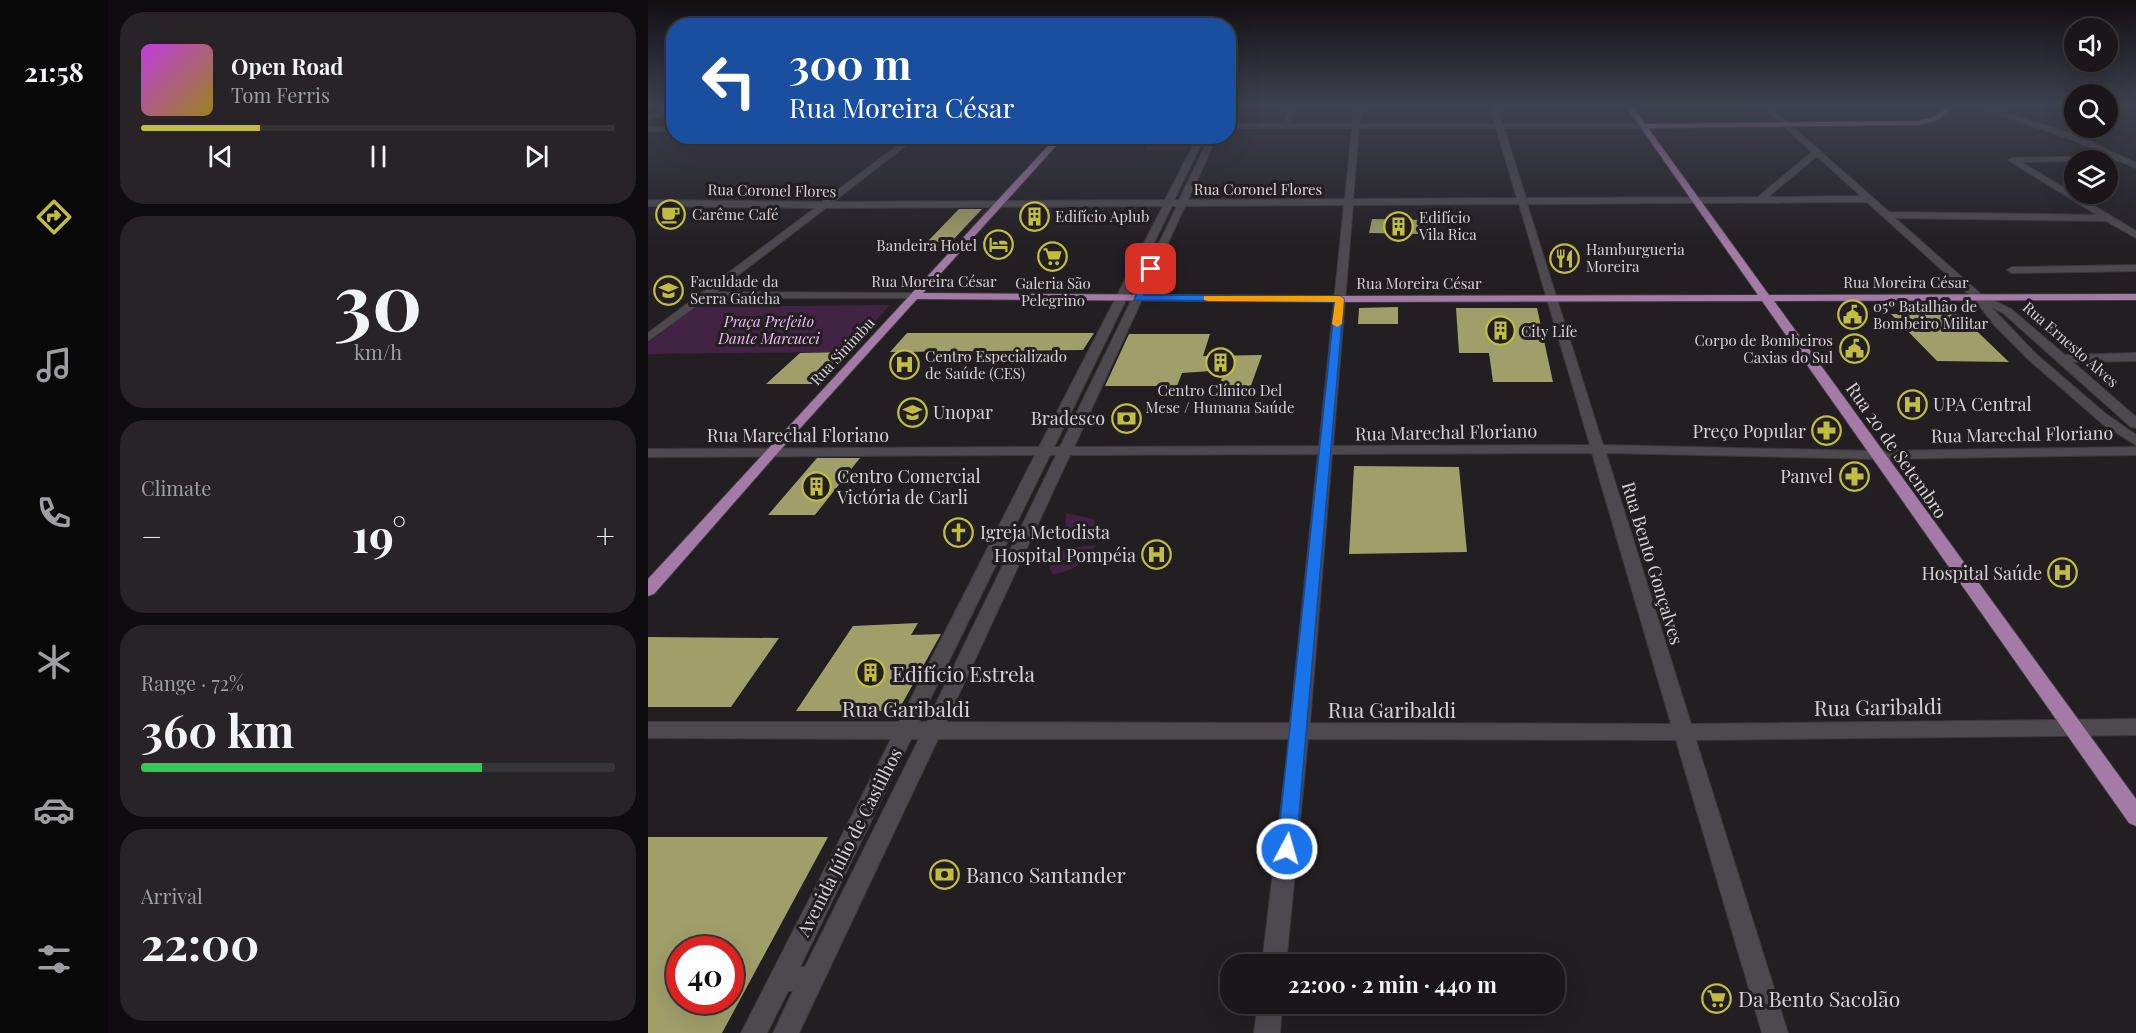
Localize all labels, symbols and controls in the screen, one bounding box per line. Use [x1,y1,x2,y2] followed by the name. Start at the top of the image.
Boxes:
[2064,18,2118,204] map controls
[2064,18,2118,72] button: sound
[789,35,911,91] text: 300 m
[690,42,768,120] icon: left
[231,51,343,81] text: Open Road
[24,53,84,89] text: 21:58
[231,81,330,108] text: Tom Ferris
[2064,84,2118,138] button: search
[789,89,1015,125] text: Rua Moreira César
[204,140,237,173] icon: previous
[362,140,395,173] icon: pause
[520,140,553,173] icon: next
[2064,150,2118,204] button: layers
[708,179,836,201] street label: Rua Coronel Flores
[1194,179,1322,199] street label: Rua Coronel Flores
[33,196,75,238] icon: directions
[655,198,687,230] cafe icon: Carême Café
[1018,200,1050,232] building icon: Edifício Aplub
[692,204,779,224] place label: Carême Café
[1055,206,1149,226] place label: Edifício Aplub
[1418,207,1477,244] place label: Edifício Vila Rica
[1382,210,1414,242] building icon: Edifício Vila Rica
[982,229,1014,261] hotel icon: Bandeira Hotel
[876,235,977,255] place label: Bandeira Hotel
[1586,239,1685,276] place label: Hamburgueria Moreira
[1037,240,1069,272] supermarket icon: Galeria São Pelegrino
[1549,242,1581,274] restaurant icon: Hamburgueria Moreira
[1125,243,1176,294] pin
[334,247,422,351] text: 30
[1134,252,1167,285] icon: arrive
[690,271,781,308] place label: Faculdade da Serra Gaúcha
[871,271,997,291] street label: Rua Moreira César
[1843,272,1969,292] street label: Rua Moreira César
[1015,273,1091,310] place label: Galeria São Pelegrino
[1356,273,1482,293] street label: Rua Moreira César
[653,274,685,306] school or university icon: Faculdade da Serra Gaúcha
[1873,296,1989,333] place label: 05º Batalhão de Bombeiro Militar
[2019,297,2123,391] street label: Rua Ernesto Alves
[1836,299,1868,331] public building icon: 05º Batalhão de Bombeiro Militar
[717,311,820,348] park label: Praça Prefeito Dante Marcucci
[805,313,879,389] street label: Rua Sinimbu
[1484,315,1516,347] building icon: City Life
[1521,321,1577,341] place label: City Life
[1694,330,1833,367] place label: Corpo de Bombeiros Caxias do Sul
[1838,333,1870,365] public building icon: Corpo de Bombeiros Caxias do Sul
[354,338,402,365] text: km/h
[33,344,75,386] icon: music
[925,346,1067,383] place label: Centro Especializado de Saúde (CES)
[1204,347,1236,379] building icon: Centro Clínico Del Mese / Humana Saúde
[888,349,920,381] hospital icon: Centro Especializado de Saúde (CES)
[1841,377,1953,523] street label: Rua 20 de Setembro
[1146,380,1295,417] place label: Centro Clínico Del Mese / Humana Saúde
[1896,388,1928,420] hospital icon: UPA Central
[1933,392,2032,416] place label: UPA Central
[896,396,928,428] school or university icon: Unopar
[933,400,993,424] place label: Unopar
[1110,402,1142,434] bank icon: Bradesco
[1031,406,1105,430] place label: Bradesco
[1811,415,1843,447] pharmacy icon: Preço Popular
[1355,418,1538,446] street label: Rua Marechal Floriano
[1692,419,1806,443] place label: Preço Popular
[1931,420,2114,448] street label: Rua Marechal Floriano
[707,423,889,447] street label: Rua Marechal Floriano
[1838,460,1870,492] pharmacy icon: Panvel
[836,464,981,509] place label: Centro Comercial Victória de Carli
[1780,464,1833,488] place label: Panvel
[800,470,832,502] building icon: Centro Comercial Victória de Carli
[141,474,211,501] text: Climate
[1617,479,1689,647] street label: Rua Bento Gonçalves
[33,492,75,534] icon: phone
[352,504,406,564] text: 19°
[141,513,162,557] text: −
[596,513,615,557] text: +
[943,516,975,548] church icon: Igreja Metodista
[980,520,1110,544] place label: Igreja Metodista
[1141,539,1173,571] hospital icon: Hospital Pompéia
[994,543,1136,567] place label: Hospital Pompéia
[2047,557,2079,589] hospital icon: Hospital Saúde
[1921,561,2042,585] place label: Hospital Saúde
[33,641,75,683] icon: climate
[855,657,887,689] building icon: Edifício Estrela
[892,659,1036,687] place label: Edifício Estrela
[141,669,244,696] text: Range · 72%
[1814,691,1942,721] street label: Rua Garibaldi
[842,694,970,722] street label: Rua Garibaldi
[1328,695,1456,723] street label: Rua Garibaldi
[141,699,294,759] text: 360 km
[791,744,907,941] street label: Avenida Júlio de Castilhos
[33,789,75,831] icon: car
[1255,817,1319,881] position arrow
[929,858,961,890] bank icon: Banco Santander
[966,860,1127,888] place label: Banco Santander
[141,882,203,909] text: Arrival
[141,912,259,972] text: 22:00
[666,936,744,1014] speed limit sign: 40
[33,938,75,980] icon: filters
[1288,969,1497,999] text: 22:00 · 2 min · 440 m
[1701,982,1733,1014] supermarket icon: Da Bento Sacolão
[1738,984,1900,1012] place label: Da Bento Sacolão

